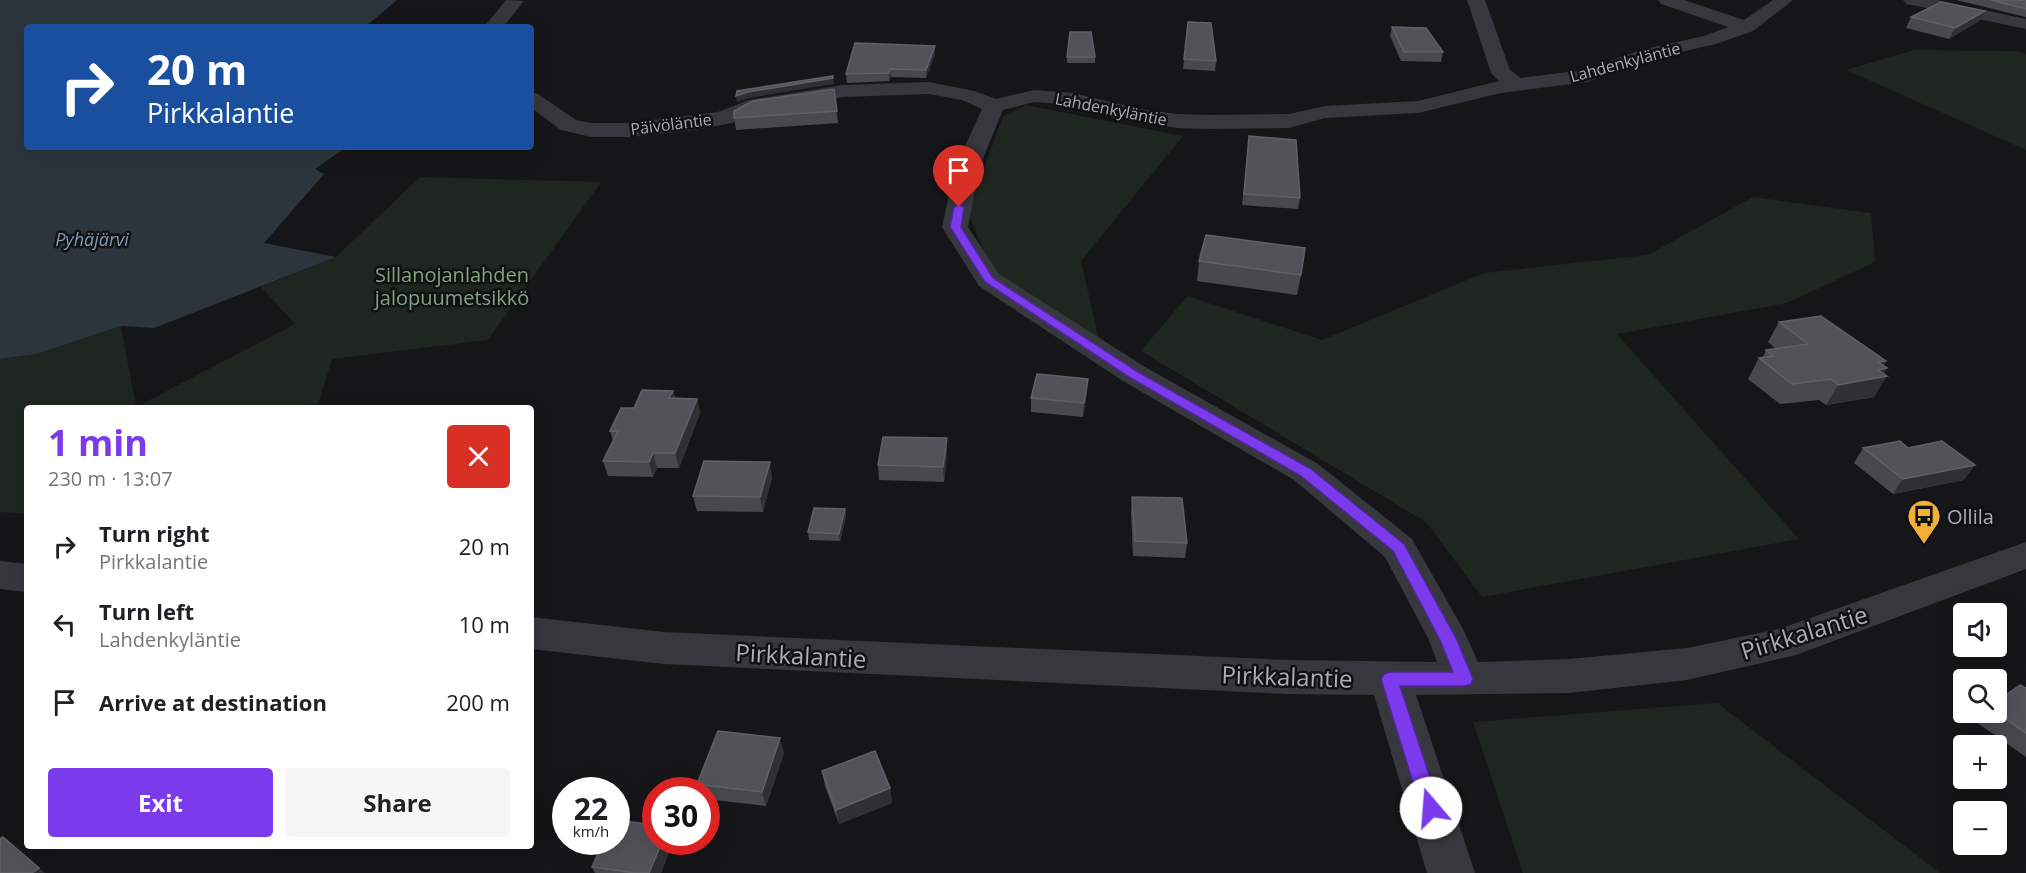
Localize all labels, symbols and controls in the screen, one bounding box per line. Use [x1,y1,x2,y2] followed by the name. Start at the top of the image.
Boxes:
[1567,37,1683,87] street label: Lahdenkyläntie
[147,40,247,97] text: 20 m
[48,48,126,126] icon: right
[1053,87,1169,131] street label: Lahdenkyläntie
[147,94,294,131] text: Pirkkalantie
[629,108,713,140] street label: Päivöläntie
[933,145,984,207] pin
[942,154,975,187] icon: arrive
[55,227,129,251] water label: Pyhäjärvi
[373,261,529,311] park label: Sillanojanlahden jalopuumetsikkö
[48,418,148,467] text: 1 min
[447,425,510,488] button: close
[48,465,173,492] text: 230 m · 13:07
[1906,498,1942,545] bus stop icon: Ollila
[1947,503,1994,530] place label: Ollila
[99,518,210,548] text: Turn right
[48,530,81,563] icon: right
[459,531,510,561] text: 20 m
[99,548,208,575] text: Pirkkalantie
[99,596,194,626] text: Turn left
[1737,597,1871,667] street label: Pirkkalantie
[1953,603,2007,855] map controls
[1953,603,2007,657] button: sound
[48,608,81,641] icon: left
[459,609,510,639] text: 10 m
[99,626,241,653] text: Lahdenkyläntie
[735,635,867,675] street label: Pirkkalantie
[1221,657,1353,695] street label: Pirkkalantie
[1953,669,2007,723] button: search
[48,686,81,719] icon: arrive
[99,687,327,717] text: Arrive at destination
[446,687,510,717] text: 200 m
[1953,735,2007,789] button: +
[48,768,273,837] button: Exit
[285,768,510,837] button: Share
[1399,776,1463,840] position arrow
[642,777,720,855] speed limit sign: 30
[574,788,608,829] text: 22
[1953,801,2007,855] button: −
[573,821,609,841] text: km/h

